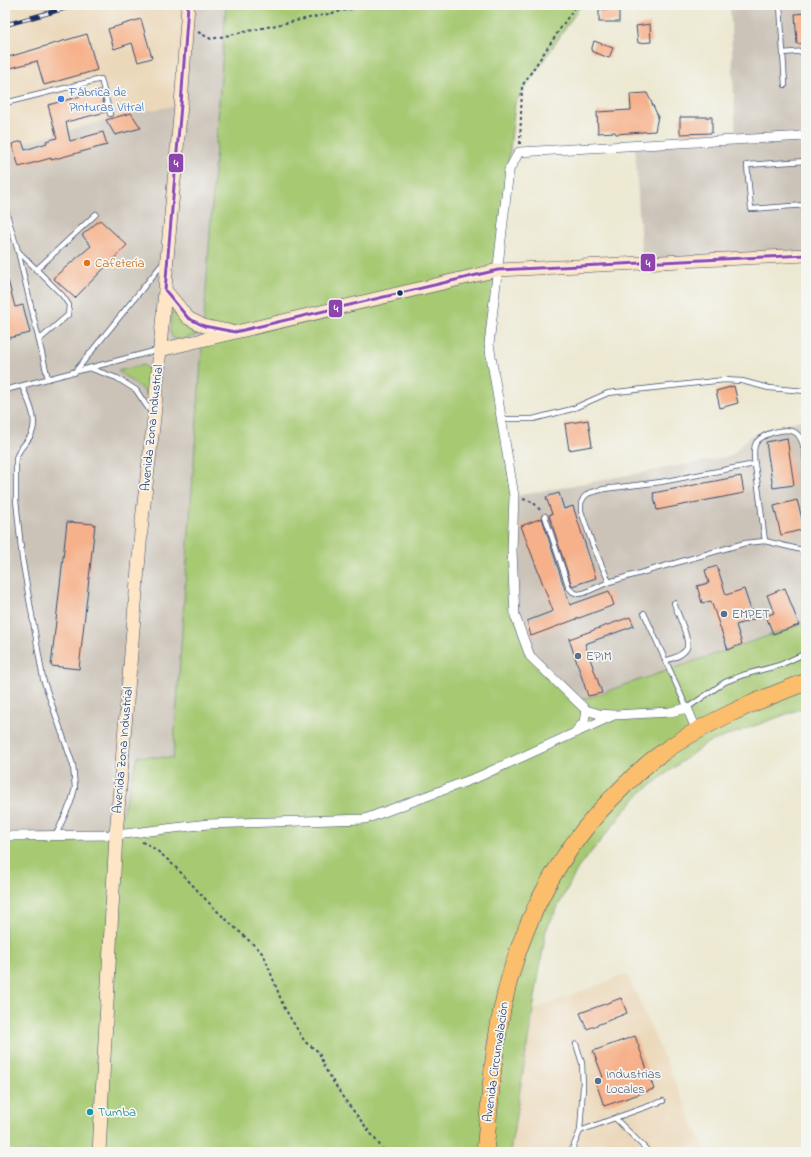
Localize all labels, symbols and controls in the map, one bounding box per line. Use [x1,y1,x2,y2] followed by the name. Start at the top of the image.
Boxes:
[68,83,144,117] place label: Fábrica de Pinturas Vitral
[56,94,66,104] marker: Fábrica de Pinturas Vitral
[168,153,184,173] line badge: 4
[173,156,179,172] text: 4
[640,253,656,272] line badge: 4
[95,254,145,273] place label: Cafetería
[645,256,651,272] text: 4
[82,258,92,268] marker: Cafetería
[395,288,405,298] unlabelled marker
[328,299,343,318] line badge: 4
[333,301,339,317] text: 4
[136,364,168,492] street label: Avenida Zona Industrial
[732,605,770,624] place label: EMPET
[719,609,729,619] marker: EMPET
[586,647,612,666] place label: EPIM
[573,651,583,661] marker: EPIM
[108,686,138,814] street label: Avenida Zona Industrial
[478,1001,514,1123] street label: Avenida Circunvalación
[606,1065,662,1099] place label: Industrias Locales
[593,1076,603,1086] marker: Industrias Locales
[98,1103,136,1122] place label: Tumba
[85,1107,95,1117] marker: Tumba

